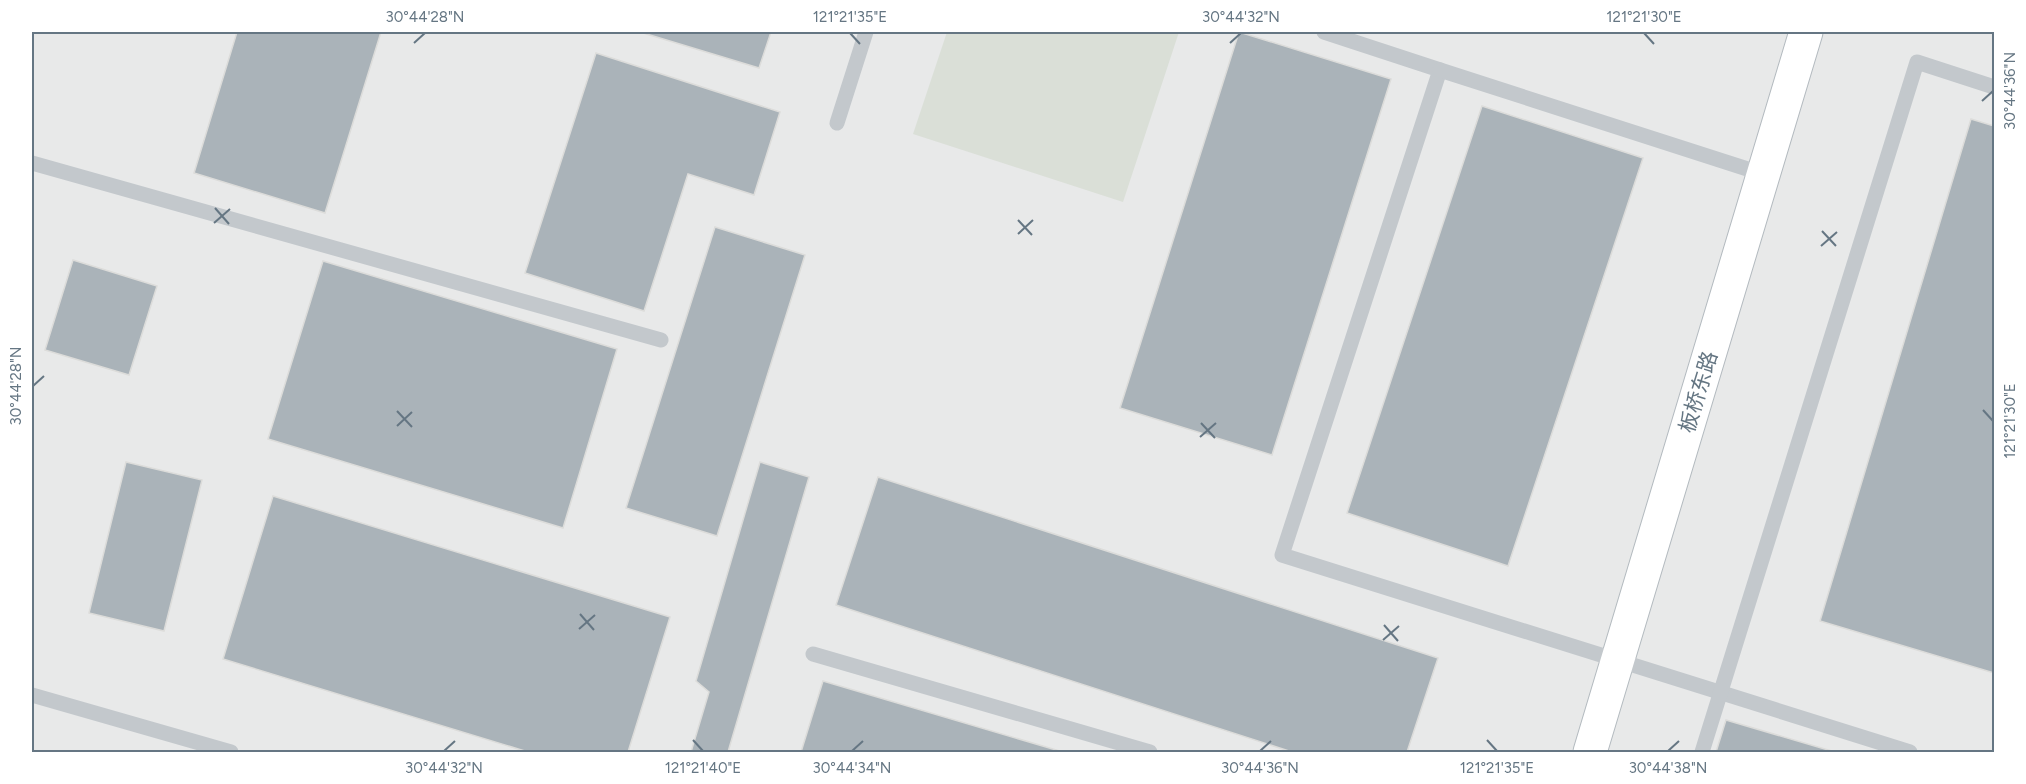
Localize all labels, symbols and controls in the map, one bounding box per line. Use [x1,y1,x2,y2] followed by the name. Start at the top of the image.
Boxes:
[386,8,464,26] text: 30°44'28"N
[813,8,887,26] text: 121°21'35"E
[1202,8,1280,26] text: 30°44'32"N
[1606,8,1682,26] text: 121°21'30"E
[2001,52,2019,130] text: 30°44'36"N
[7,347,25,425] text: 30°44'28"N
[1674,348,1722,436] street label: 板桥东路
[2001,383,2019,459] text: 121°21'30"E
[405,759,483,777] text: 30°44'32"N
[665,759,741,777] text: 121°21'40"E
[813,759,891,777] text: 30°44'34"N
[1221,759,1299,777] text: 30°44'36"N
[1460,759,1534,777] text: 121°21'35"E
[1629,759,1707,777] text: 30°44'38"N

